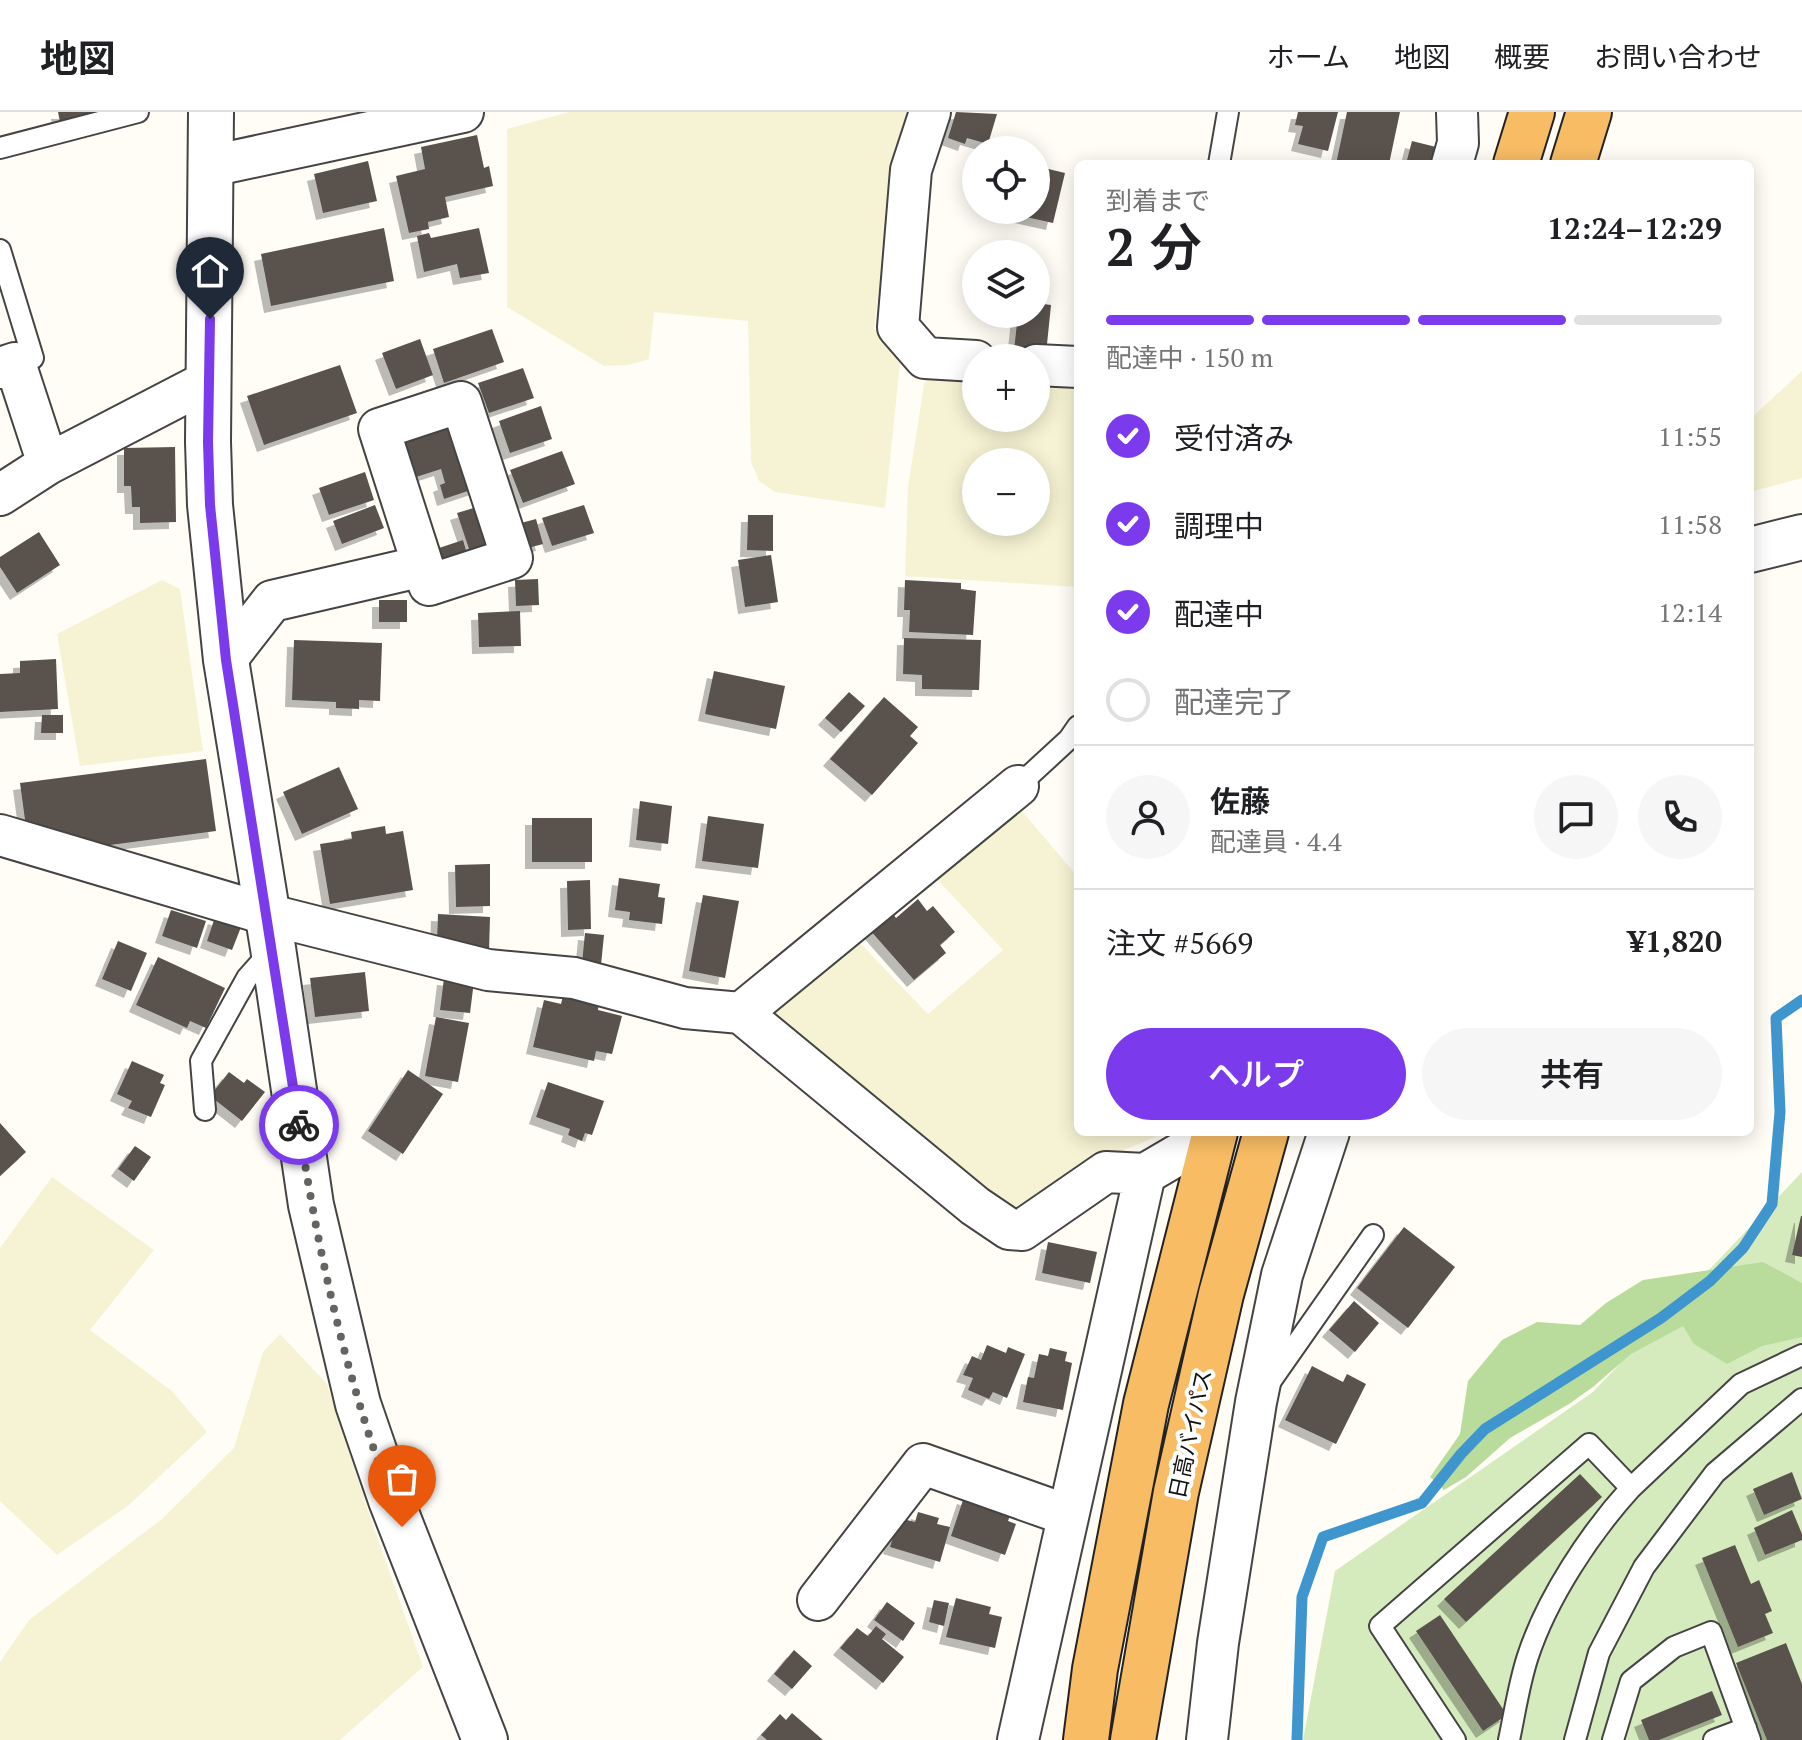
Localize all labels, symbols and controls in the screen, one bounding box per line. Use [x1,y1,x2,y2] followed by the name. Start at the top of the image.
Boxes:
[40,33,116,83] text: 地図
[1267,38,1350,75] text: ホーム
[1394,38,1450,75] text: 地図
[1494,38,1550,75] text: 概要
[1594,38,1762,75] text: お問い合わせ
[962,136,1050,536] map controls
[962,136,1050,224] button: locate
[1106,183,1210,217] text: 到着まで
[1547,208,1722,248] text: 12:24–12:29
[1106,212,1201,281] text: 2 分
[176,237,244,319] pin
[962,240,1050,328] button: layers
[188,249,232,293] icon: home
[1106,340,1273,374] text: 配達中 · 150 m
[962,344,1050,432] button: +
[1106,414,1150,458] icon: check
[1174,418,1294,458] text: 受付済み
[1658,419,1722,453] text: 11:55
[962,448,1050,536] button: −
[1106,502,1150,546] icon: check
[1174,506,1264,546] text: 調理中
[1658,507,1722,541] text: 11:58
[1106,590,1150,634] icon: check
[1174,594,1264,634] text: 配達中
[1658,595,1722,629] text: 12:14
[1174,682,1294,722] text: 配達完了
[1106,775,1190,859] button: person
[1534,775,1618,859] button: chat
[1638,775,1722,859] button: phone
[1210,781,1270,821] text: 佐藤
[1210,824,1342,858] text: 配達員 · 4.4
[1628,921,1722,961] text: ¥1,820
[1106,923,1253,963] text: 注文 #5669
[1106,1028,1406,1120] button: ヘルプ
[1422,1028,1722,1120] button: 共有
[259,1085,339,1165] courier
[277,1103,321,1147] icon: bike
[1162,1367,1217,1501] street label: 日高バイパス
[368,1445,436,1527] pin
[380,1457,424,1501] icon: bag

